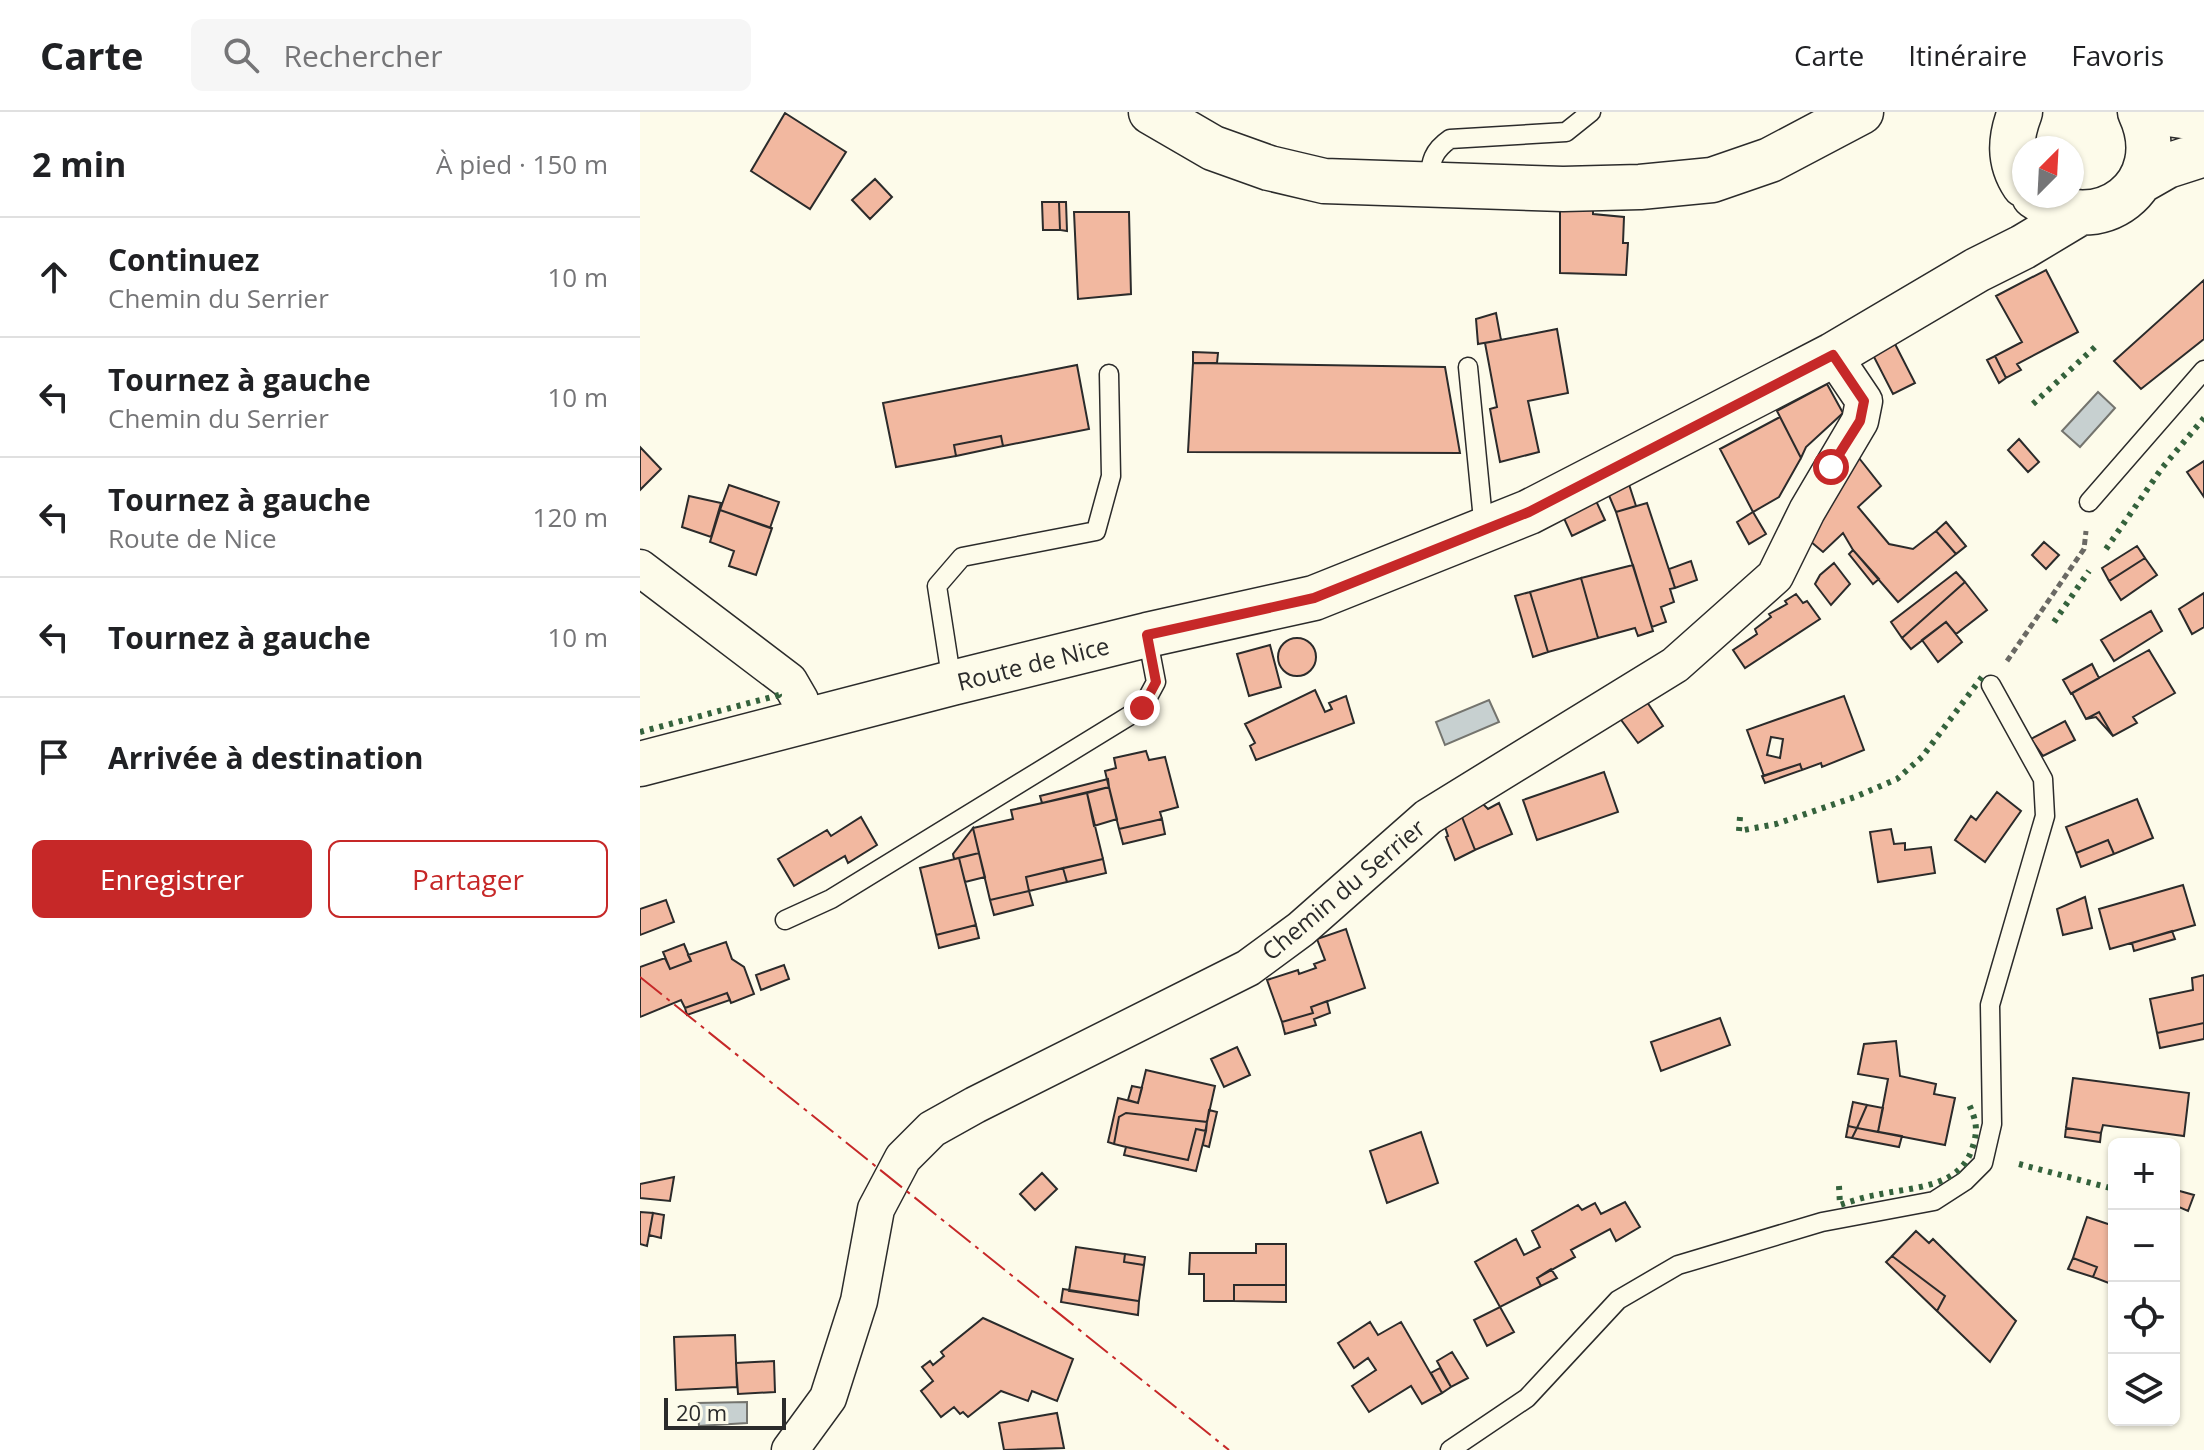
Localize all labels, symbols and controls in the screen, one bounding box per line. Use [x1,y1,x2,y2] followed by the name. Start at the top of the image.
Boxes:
[191,19,751,91] search box
[40,29,143,81] text: Carte
[219,33,263,77] icon: search
[283,35,443,76] text: Rechercher
[1794,36,1864,74] text: Carte
[1908,36,2027,74] text: Itinéraire
[2071,36,2164,74] text: Favoris
[2012,136,2084,208] north arrow
[32,141,126,187] text: 2 min
[436,146,608,182] text: À pied · 150 m
[108,239,259,280] text: Continuez
[32,255,76,299] icon: ahead
[547,259,608,295] text: 10 m
[108,280,329,316] text: Chemin du Serrier
[108,359,371,400] text: Tournez à gauche
[32,375,76,419] icon: left
[547,379,608,415] text: 10 m
[108,400,329,436] text: Chemin du Serrier
[1813,449,1849,485] route start
[108,479,371,520] text: Tournez à gauche
[32,495,76,539] icon: left
[533,499,608,535] text: 120 m
[108,520,277,556] text: Route de Nice
[32,615,76,659] icon: left
[108,617,371,658] text: Tournez à gauche
[547,619,608,655] text: 10 m
[953,628,1113,698] street label: Route de Nice
[1124,690,1160,726] route end
[32,735,76,779] icon: arrive
[108,737,423,778] text: Arrivée à destination
[1254,811,1432,967] street label: Chemin du Serrier
[32,840,312,918] button: Enregistrer
[328,840,608,918] button: Partager
[2108,1138,2180,1426] map controls
[2108,1138,2180,1210] button: +
[2108,1210,2180,1282] button: −
[2108,1282,2180,1354] button: locate
[2108,1354,2180,1426] button: layers
[664,1394,786,1430] scale bar
[676,1397,727,1427] text: 20 m

